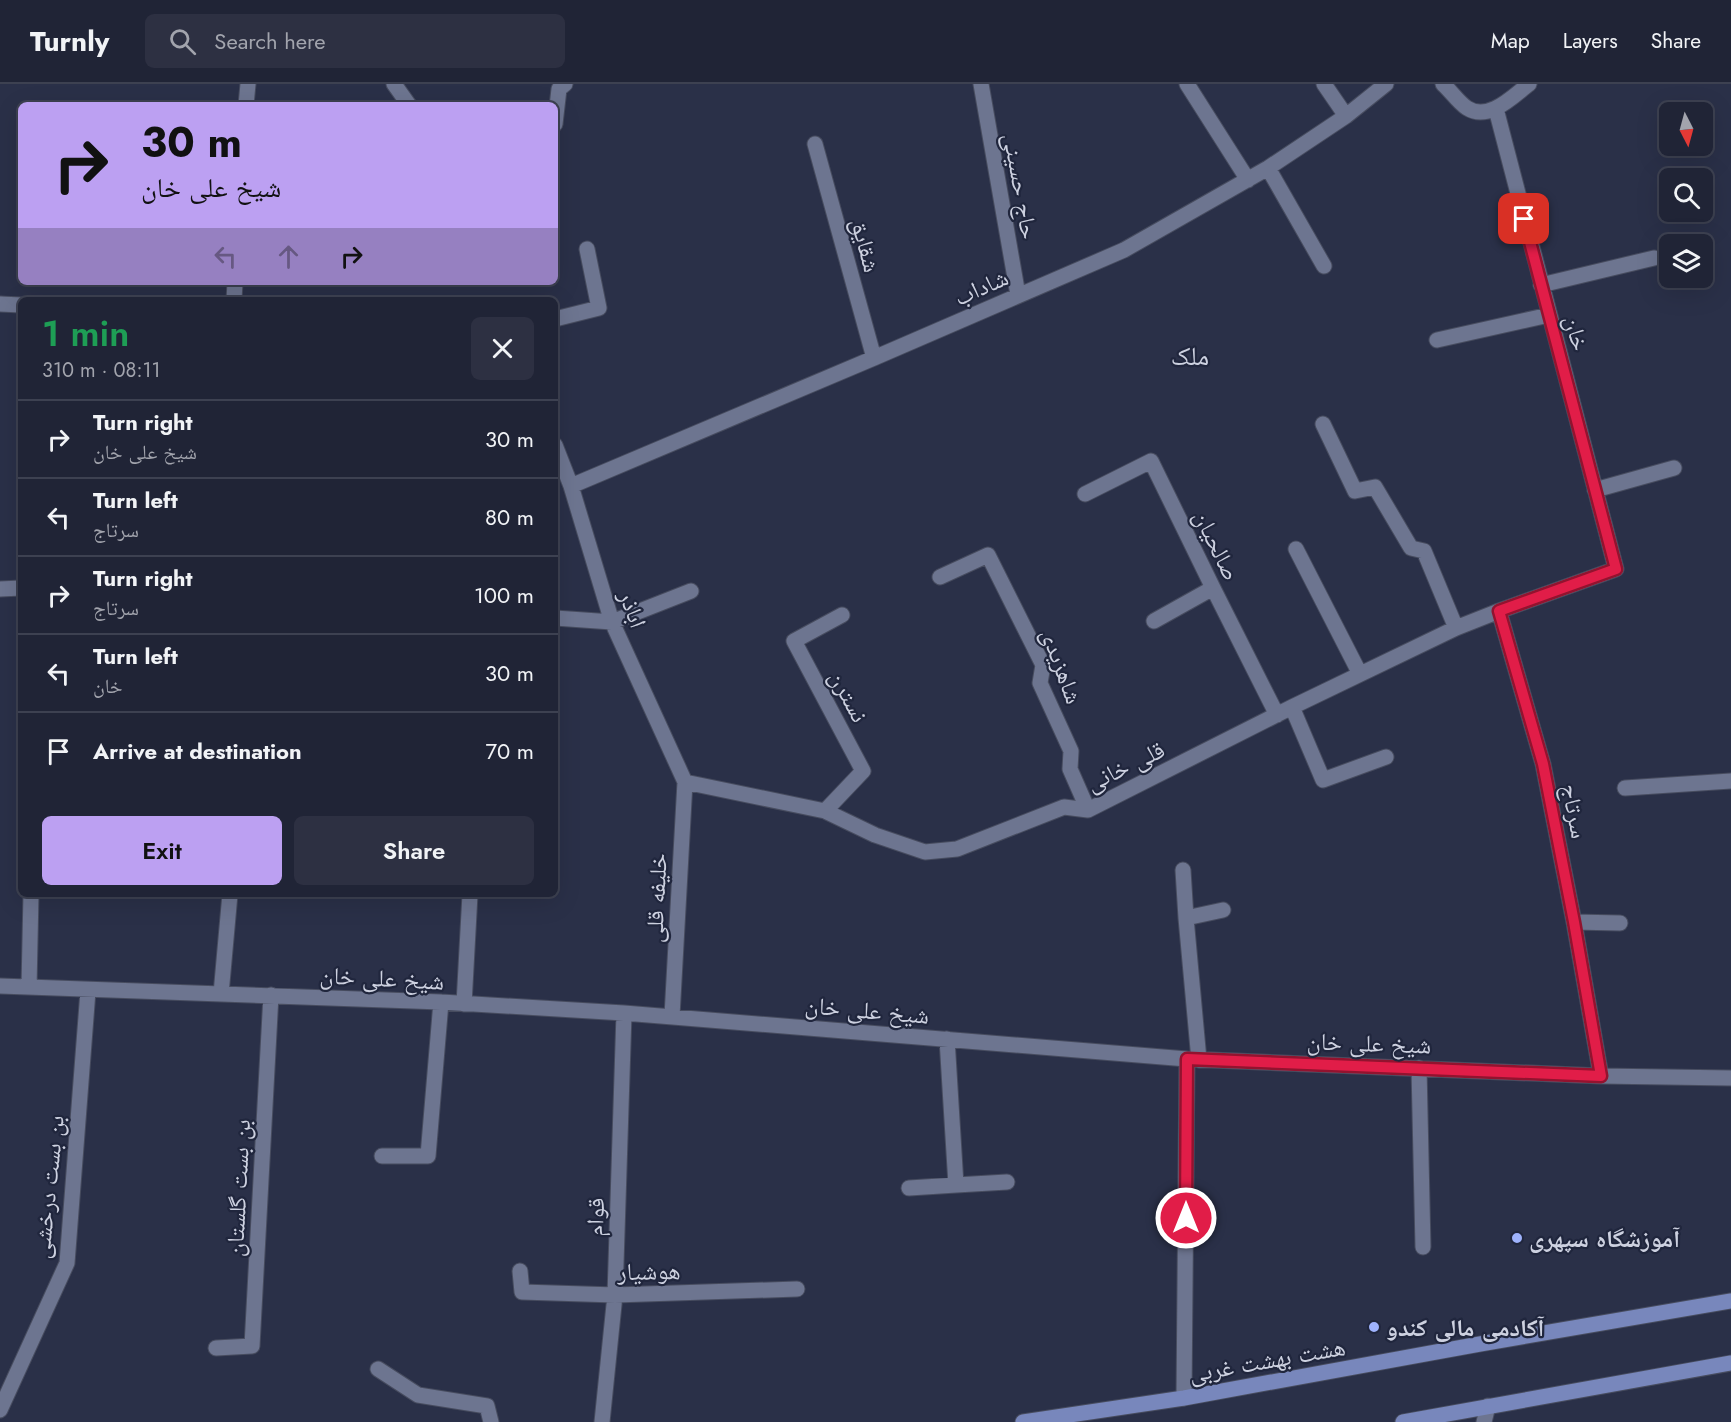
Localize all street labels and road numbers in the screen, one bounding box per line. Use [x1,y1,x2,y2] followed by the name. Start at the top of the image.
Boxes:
[994,130,1048,242] street label: حاج حسینی
[842,214,890,276] street label: شقایق
[948,260,1014,314] street label: شاداب
[1556,311,1598,355] street label: خان
[1185,504,1249,586] street label: صالحیان
[610,584,656,633] street label: اباذر
[1032,623,1092,709] street label: شاهزیدی
[821,664,877,728] street label: نسترن
[1080,732,1170,800] street label: قلی خانی
[1553,781,1597,841] street label: سرتاج
[636,852,676,944] street label: خلیفه قلی
[319,957,445,999] street label: شیخ علی خان
[803,987,931,1033] street label: شیخ علی خان
[1306,1023,1432,1063] street label: شیخ علی خان
[23,1114,73,1260] street label: بن بست درخشی
[217,1118,259,1258] street label: بن بست گلستان
[577,1197,613,1237] street label: قوام
[616,1253,681,1289] street label: هوشیار
[1186,1329,1348,1391] street label: هشت بهشت غربی

